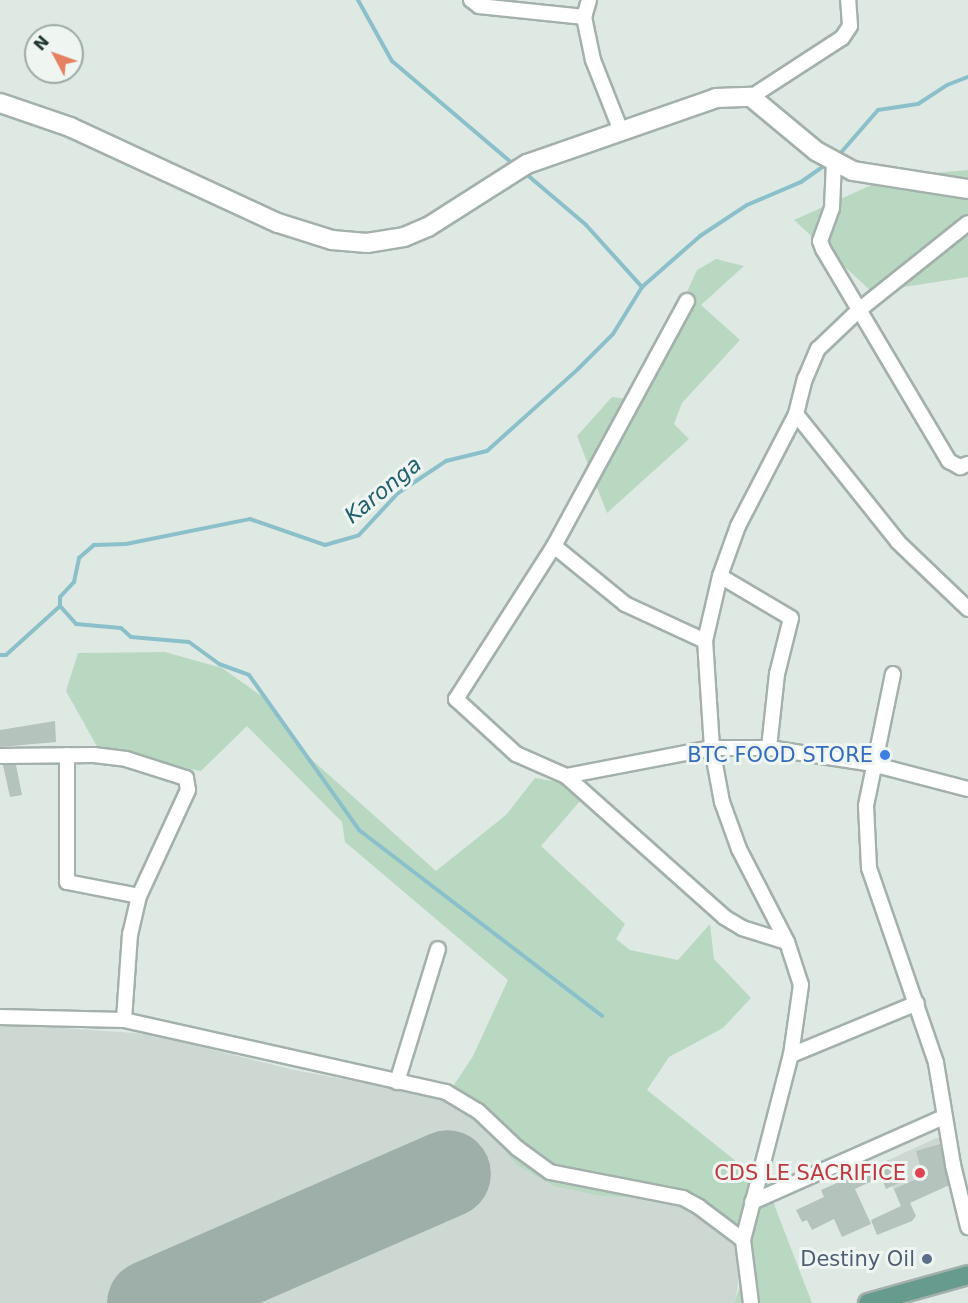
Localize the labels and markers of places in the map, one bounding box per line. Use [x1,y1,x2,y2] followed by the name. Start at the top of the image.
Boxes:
[687,742,873,768] place label: BTC FOOD STORE
[878,748,892,762] marker: BTC FOOD STORE
[714,1160,906,1186] place label: CDS LE SACRIFICE
[911,1164,929,1182] marker: CDS LE SACRIFICE
[800,1246,915,1272] place label: Destiny Oil
[920,1252,934,1266] marker: Destiny Oil

